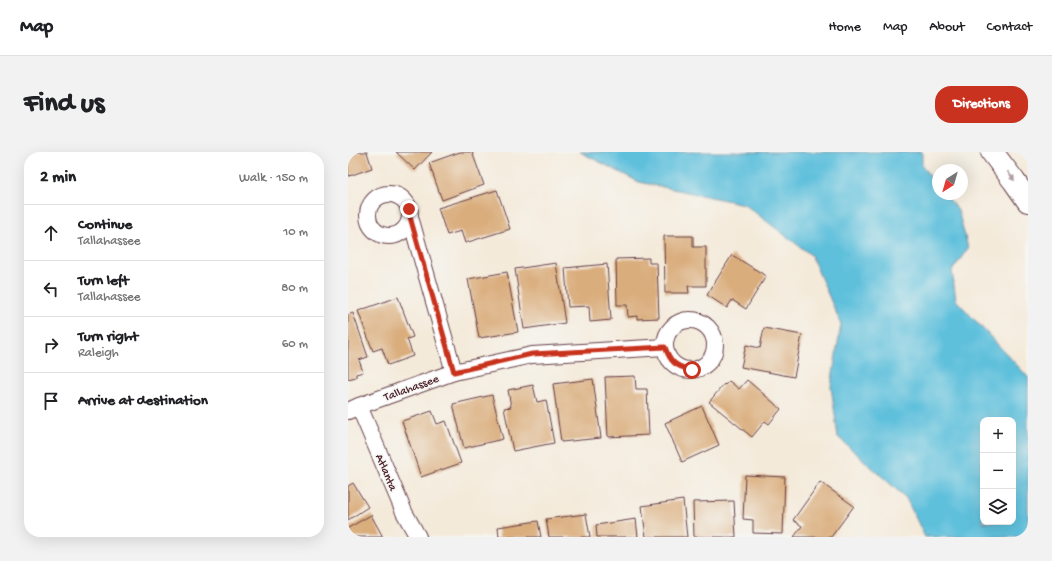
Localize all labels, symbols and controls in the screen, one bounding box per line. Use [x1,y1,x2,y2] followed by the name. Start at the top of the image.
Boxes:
[20,16,53,39] text: Map
[829,19,861,36] text: Home
[883,19,907,36] text: Map
[929,19,965,36] text: About
[987,19,1032,36] text: Contact
[935,86,1028,123] button: Directions
[24,88,104,121] text: Find us
[932,164,968,200] north arrow
[40,168,76,188] text: 2 min
[239,171,308,186] text: Walk · 150 m
[1006,171,1015,182] one-way arrow
[400,200,418,218] route end
[78,216,132,234] text: Continue
[40,222,62,244] icon: ahead
[283,225,308,240] text: 10 m
[78,234,140,249] text: Tallahassee
[78,272,129,290] text: Turn left
[40,278,62,300] icon: left
[281,281,308,296] text: 80 m
[78,290,140,305] text: Tallahassee
[78,328,138,346] text: Turn right
[40,334,62,356] icon: right
[282,337,308,352] text: 60 m
[78,346,119,361] text: Raleigh
[683,361,701,379] route start
[381,372,442,406] street label: Tallahassee
[40,390,62,412] icon: arrive
[78,392,208,410] text: Arrive at destination
[980,417,1016,525] map controls
[980,417,1016,453] button: +
[371,452,399,494] street label: Atlanta
[980,453,1016,489] button: −
[980,489,1016,525] button: layers

